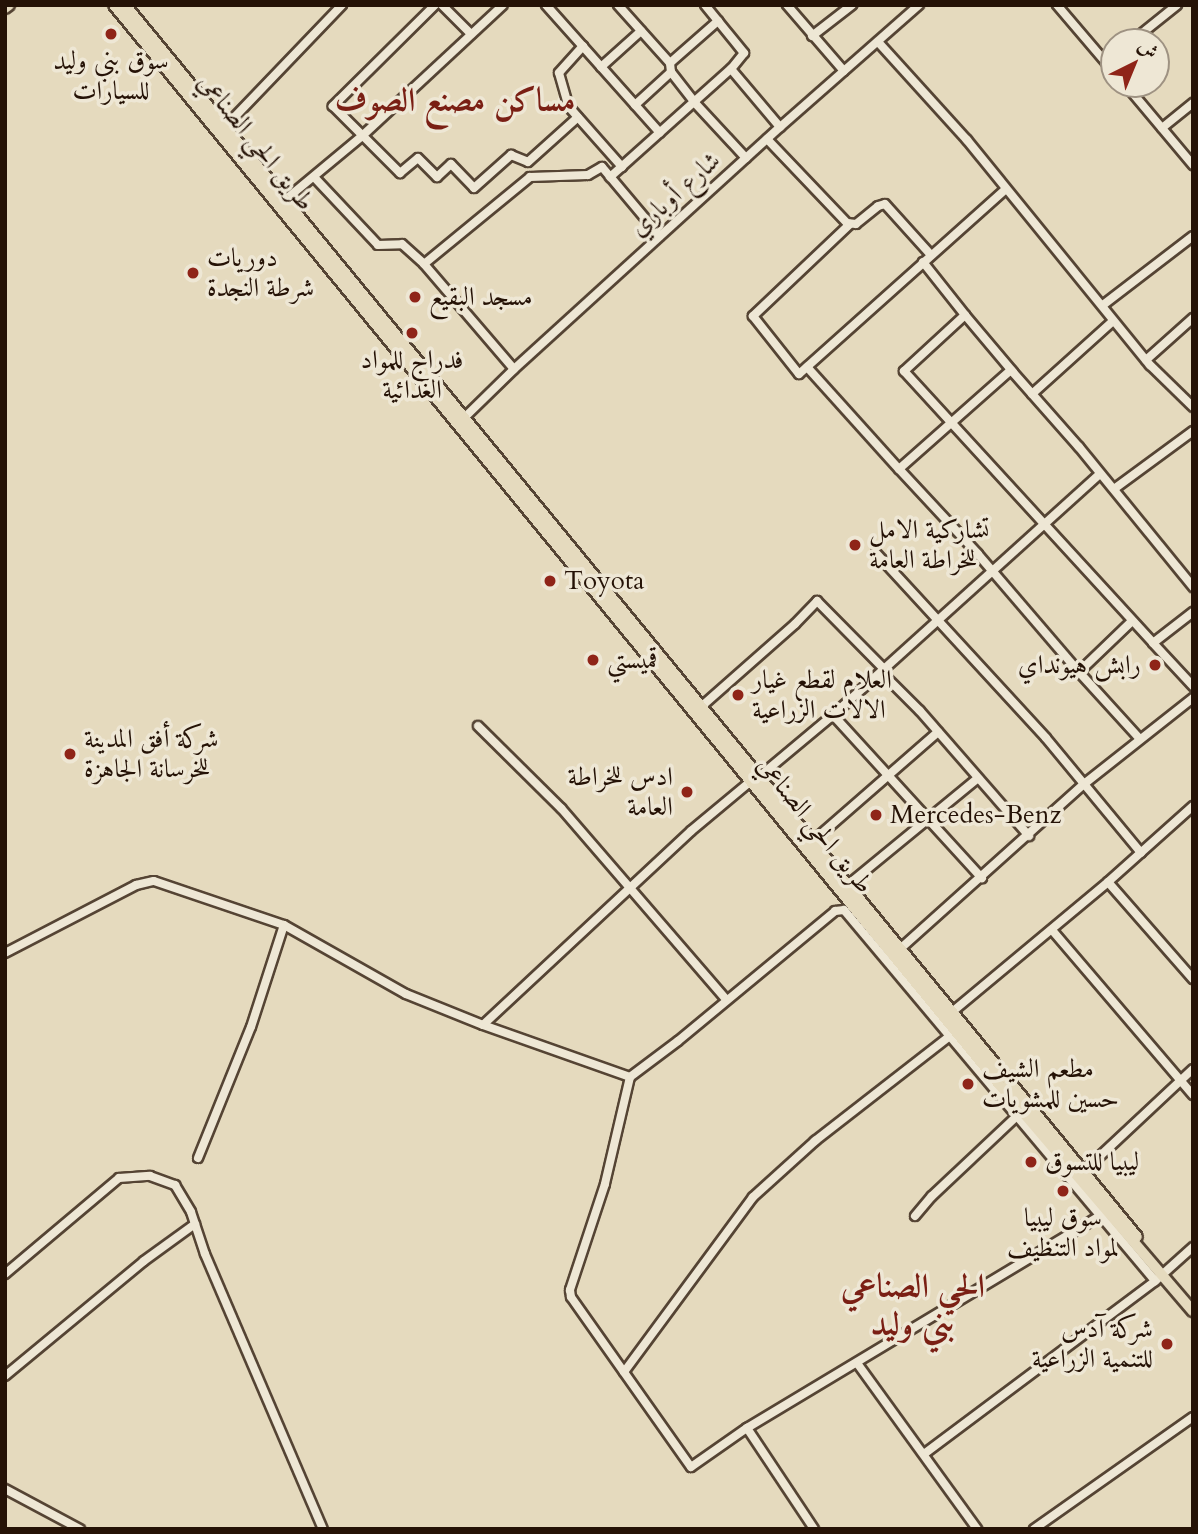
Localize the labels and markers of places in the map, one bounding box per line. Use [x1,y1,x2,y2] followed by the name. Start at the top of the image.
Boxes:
[103,26,119,42] marker: سوق بني وليد للسيارات
[53,45,169,106] place label: سوق بني وليد للسيارات
[207,242,314,304] place label: دوريات شرطة النجدة
[185,265,201,281] marker: دوريات شرطة النجدة
[429,281,533,313] place label: مسجد البقيع
[407,289,423,305] marker: مسجد البقيع
[404,325,420,341] marker: فدراج للمواد الغدائية
[360,344,464,406] place label: فدراج للمواد الغدائية
[869,514,990,576] place label: تشاركية الامل للخراطة العامة
[847,537,863,553] marker: تشاركية الامل للخراطة العامة
[564,565,644,597] place label: Toyota
[542,573,558,589] marker: Toyota
[607,644,657,676] place label: قميستي
[1018,649,1141,681] place label: رابش هيونداي
[585,652,601,668] marker: قميستي
[1147,657,1163,673] marker: رابش هيونداي
[752,664,892,726] place label: العلام لقطع غيار الالات الزراعية
[730,687,746,703] marker: العلام لقطع غيار الالات الزراعية
[84,723,218,784] place label: شركة أفق المدينة للخرسانة الجاهزة
[62,746,78,762] marker: شركة أفق المدينة للخرسانة الجاهزة
[567,761,673,822] place label: ادس للخراطة العامة
[679,784,695,800] marker: ادس للخراطة العامة
[890,799,1061,831] place label: Mercedes-Benz
[868,807,884,823] marker: Mercedes-Benz
[982,1053,1119,1114] place label: مطعم الشيف حسين للمشويات
[960,1076,976,1092] marker: مطعم الشيف حسين للمشويات
[1045,1146,1139,1178] place label: ليبيا للتسوق
[1023,1154,1039,1170] marker: ليبيا للتسوق
[1055,1183,1071,1199] marker: سوق ليبيا لمواد التنظيف
[1007,1202,1119,1264] place label: سوق ليبيا لمواد التنظيف
[1032,1313,1153,1374] place label: شركة آدس للتنمية الزراعية
[1159,1336,1175,1352] marker: شركة آدس للتنمية الزراعية

